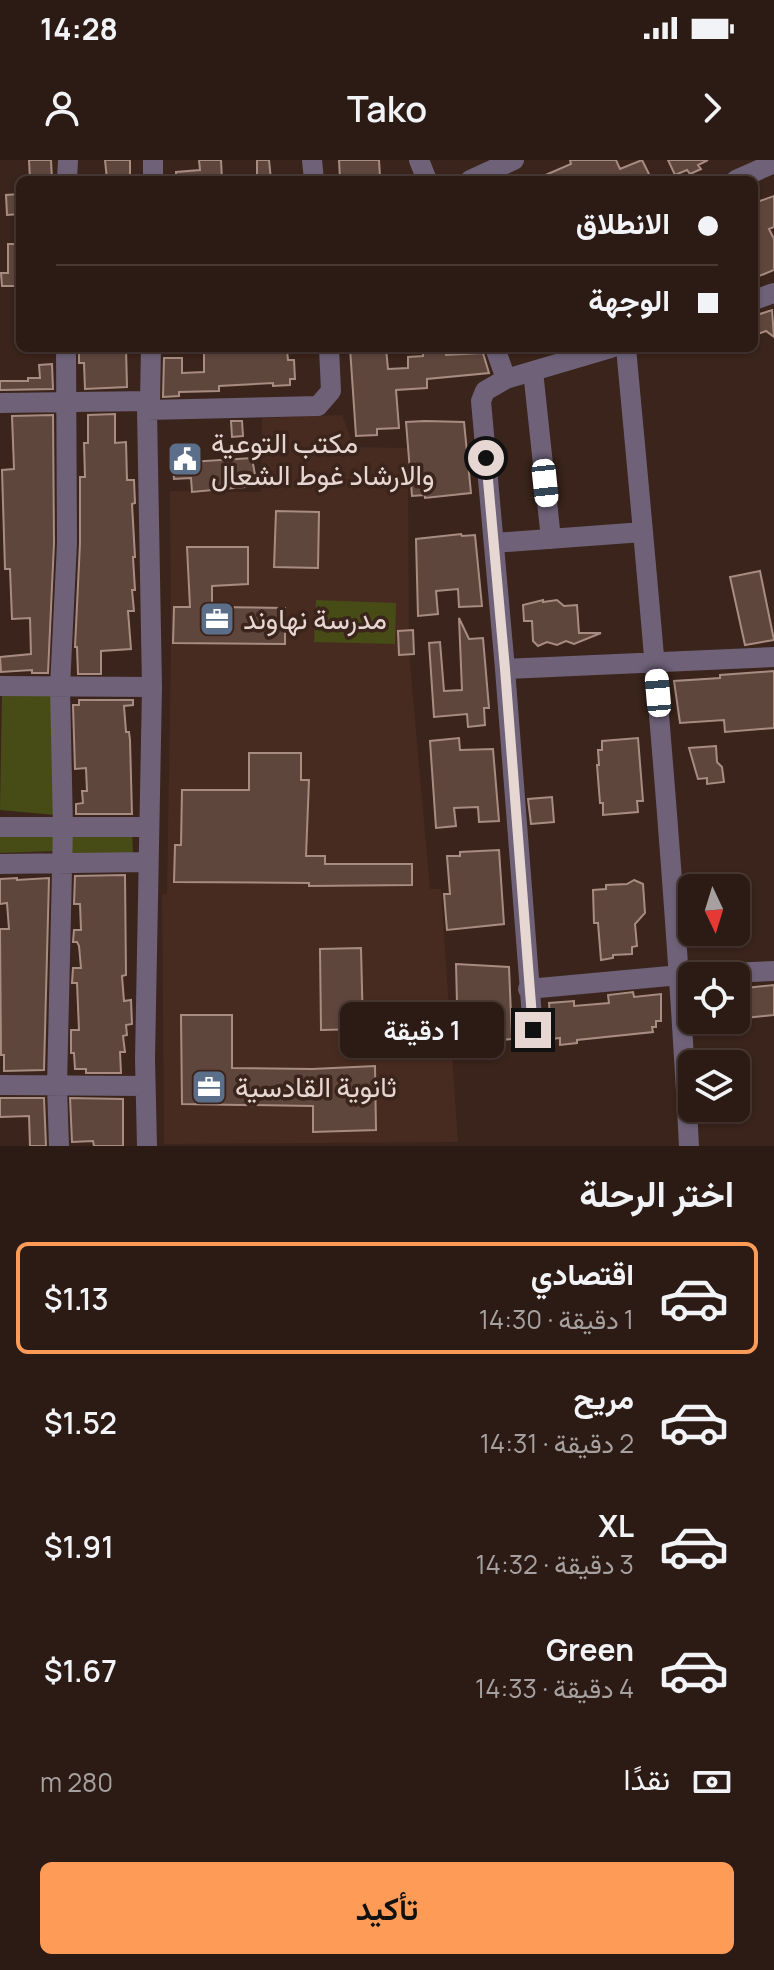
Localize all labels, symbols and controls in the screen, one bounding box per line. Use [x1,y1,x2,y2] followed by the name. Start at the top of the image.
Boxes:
[40,8,118,49] text: 14:28
[347,84,427,133] text: Tako
[40,86,84,130] icon: person
[690,86,734,130] icon: forward
[576,202,670,243] text: الانطلاق
[588,279,670,320] text: الوجهة
[211,423,435,493] place label: مكتب التوعية والارشاد غوط الشعال
[166,440,204,478] public building icon: مكتب التوعية والارشاد غوط الشعال
[468,440,504,476] route start
[531,458,559,508] car
[243,599,387,637] place label: مدرسة نهاوند
[198,600,236,638] office icon: مدرسة نهاوند
[644,668,672,718] car
[678,874,750,946] north arrow
[678,874,750,1122] map controls
[678,962,750,1034] button: locate
[341,1002,505,1058] callout: 1 دقيقة
[383,1012,461,1048] text: 1 دقيقة
[515,1012,551,1048] route end
[678,1050,750,1122] button: layers
[235,1067,397,1105] place label: ثانوية القادسية
[190,1068,228,1106] office icon: ثانوية القادسية
[579,1169,734,1218] text: اختر الرحلة
[531,1253,634,1294] text: اقتصادي
[658,1262,730,1334] icon: car
[44,1278,109,1319] text: $1.13
[479,1301,634,1337] text: 1 دقيقة · 14:30
[574,1377,634,1418] text: مريح
[658,1386,730,1458] icon: car
[44,1402,117,1443] text: $1.52
[480,1425,634,1461] text: 2 دقيقة · 14:31
[598,1505,634,1546] text: XL
[658,1510,730,1582] icon: car
[44,1526,114,1567] text: $1.91
[475,1546,634,1582] text: 3 دقيقة · 14:32
[546,1629,634,1670] text: Green
[658,1634,730,1706] icon: car
[44,1650,117,1691] text: $1.67
[475,1670,634,1706] text: 4 دقيقة · 14:33
[624,1758,670,1799] text: نقدًا
[690,1760,734,1804] icon: cash
[40,1764,113,1800] text: 280 m
[40,1862,734,1954] button: تأكيد

